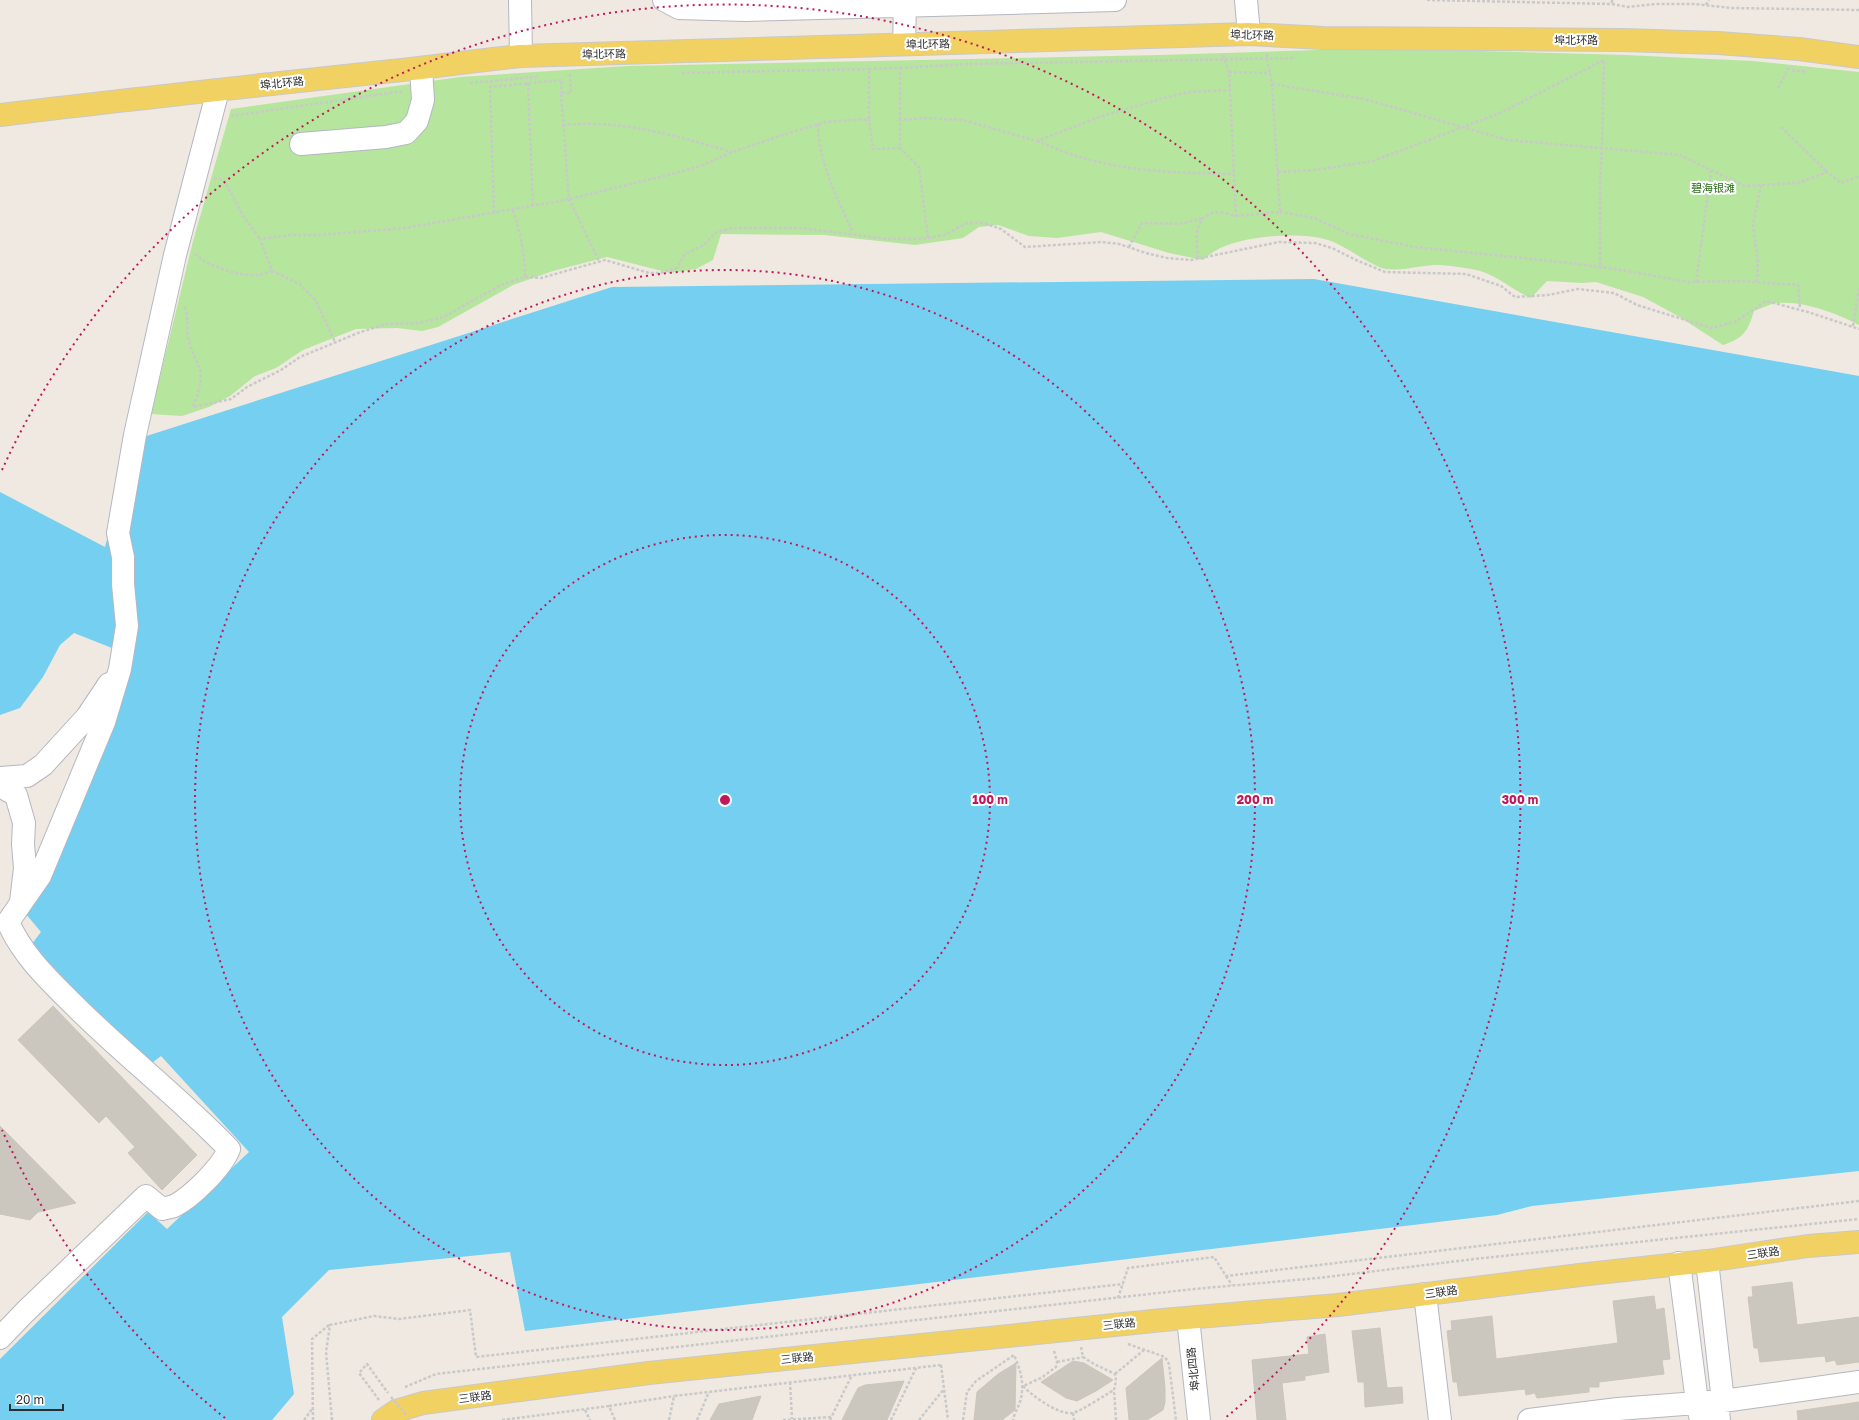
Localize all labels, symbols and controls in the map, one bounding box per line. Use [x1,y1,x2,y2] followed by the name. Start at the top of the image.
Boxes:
[1230,28,1274,41] street label: 埠北环路
[1554,33,1598,46] street label: 埠北环路
[906,37,950,50] street label: 埠北环路
[582,47,626,60] street label: 埠北环路
[259,74,305,91] street label: 埠北环路
[1691,181,1735,194] park label: 碧海银滩
[972,792,1008,807] text: 100 m
[1237,792,1273,807] text: 200 m
[1502,792,1538,807] text: 300 m
[718,793,732,807] centre of rings
[1746,1244,1780,1261] street label: 三联路
[1424,1283,1458,1300] street label: 三联路
[1102,1315,1136,1332] street label: 三联路
[1184,1346,1201,1392] street label: 埠北四路
[780,1349,814,1366] street label: 三联路
[10,1386,63,1412] scale bar
[458,1388,492,1405] street label: 三联路
[16,1392,44,1407] text: 20 m

